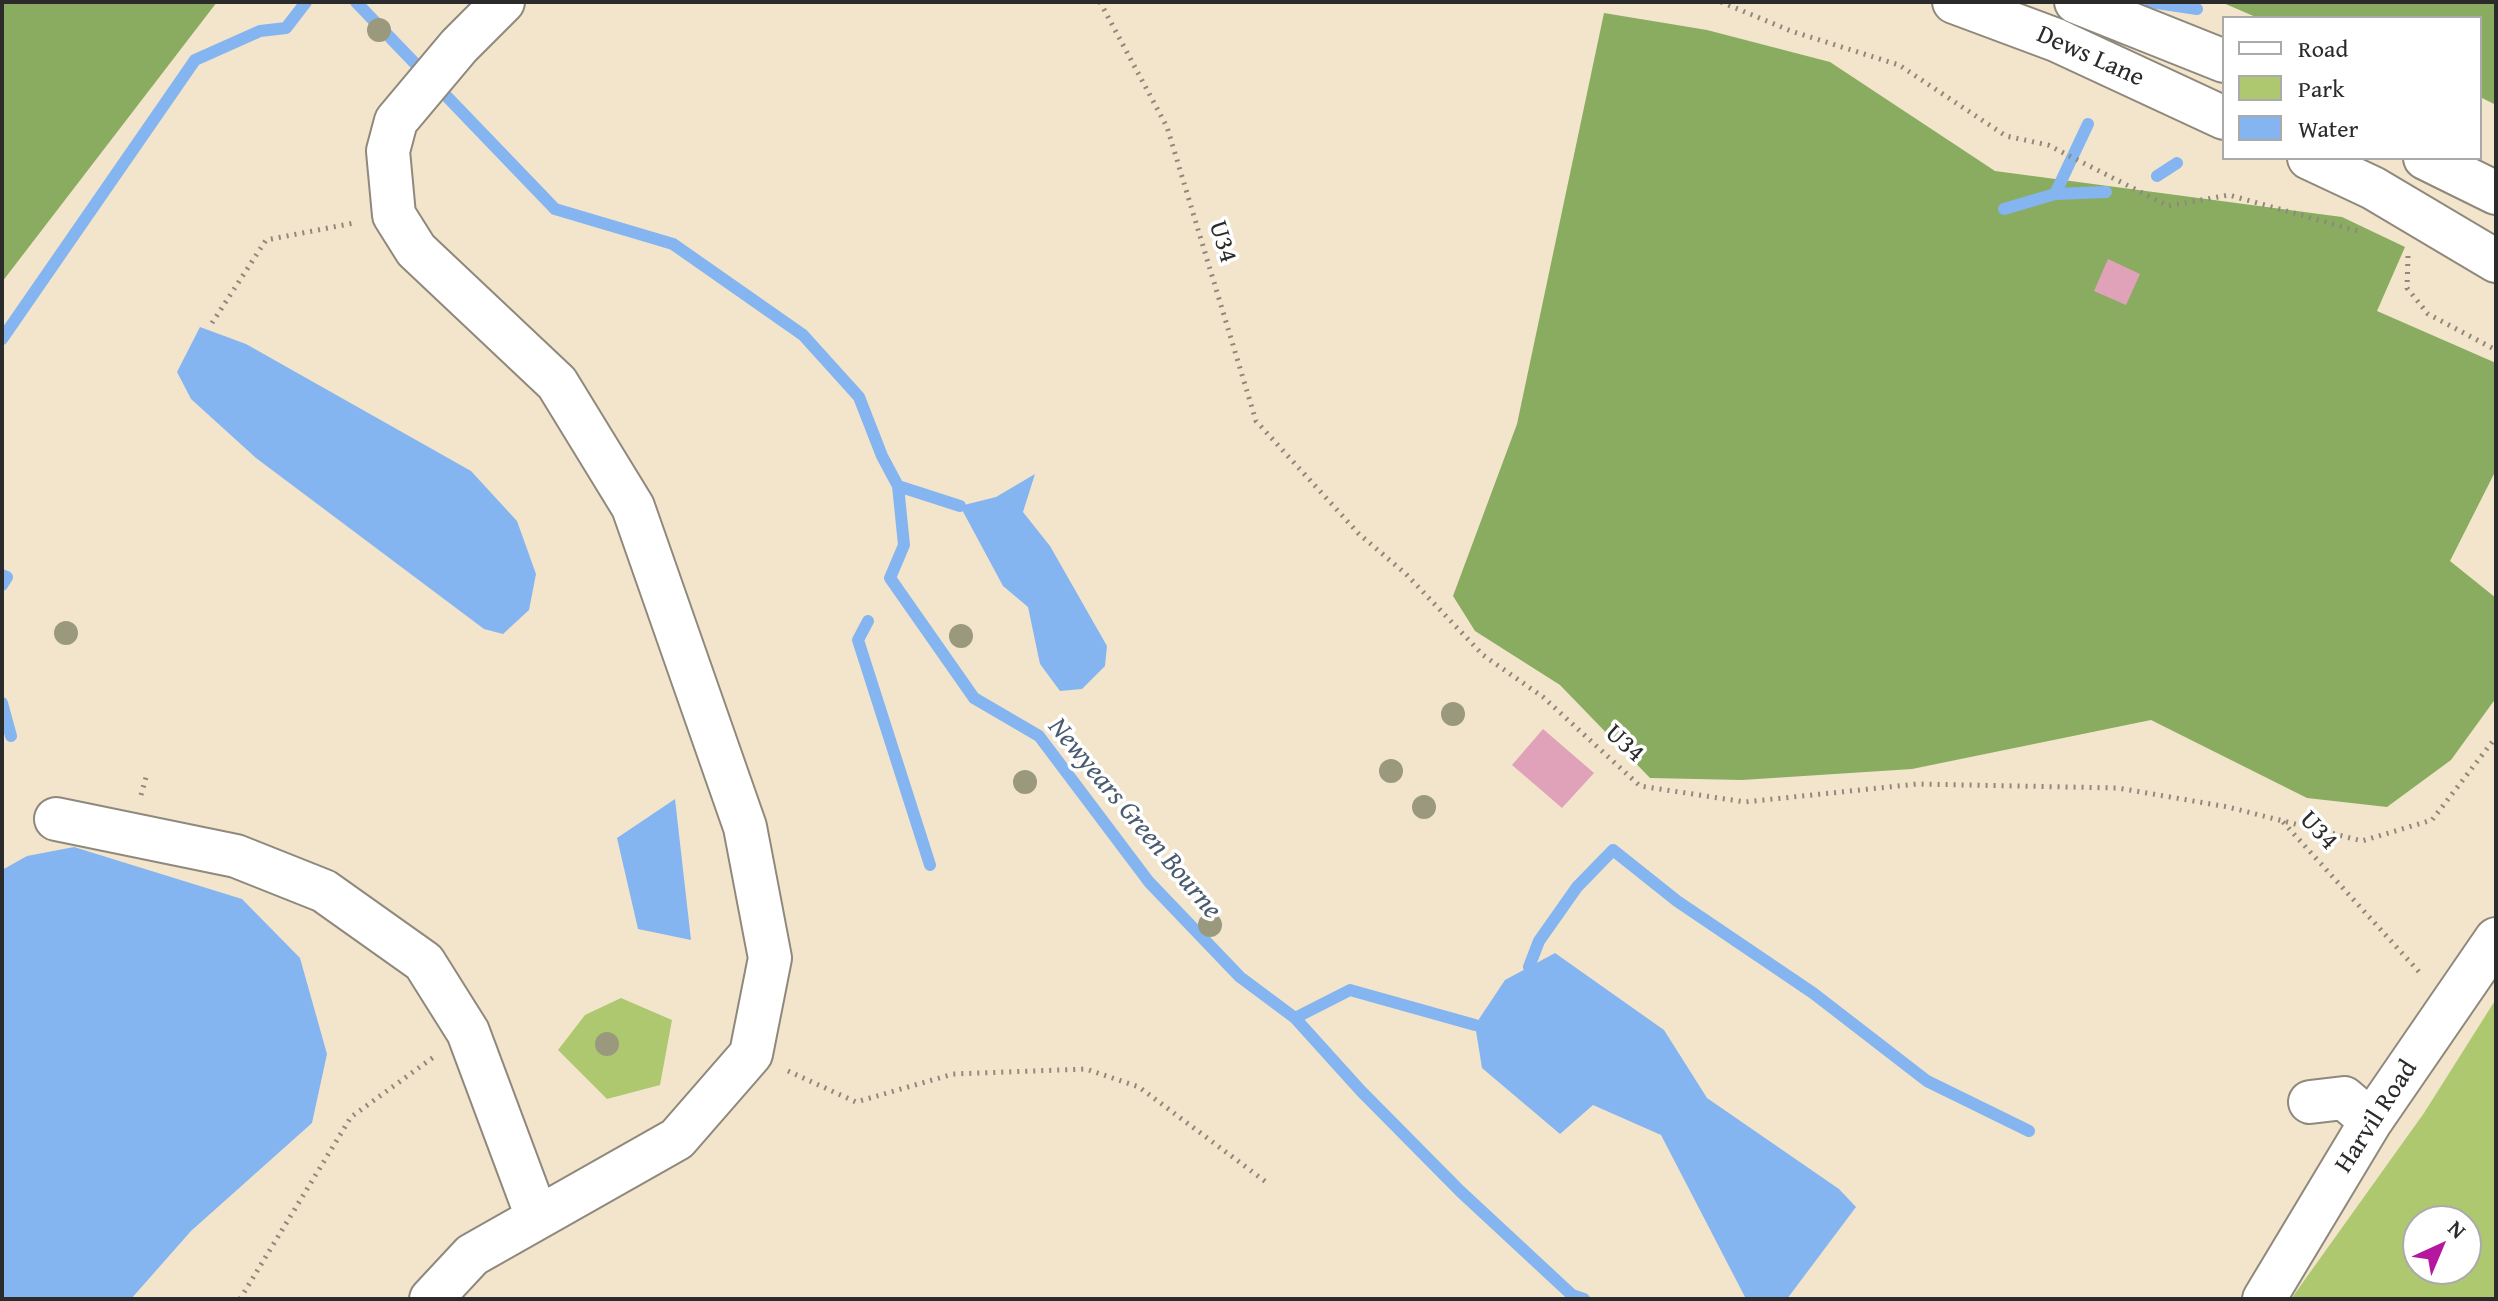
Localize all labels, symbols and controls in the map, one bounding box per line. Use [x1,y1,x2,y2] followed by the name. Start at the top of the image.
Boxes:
[2222,16,2482,160] legend
[2031,20,2149,94] street label: Dews Lane
[2298,31,2348,66] text: Road
[2298,71,2344,106] text: Park
[2298,111,2358,146] text: Water
[1201,217,1243,267] street label: U34
[1040,711,1228,927] water label: Newyears Green Bourne
[1598,718,1650,770] street label: U34
[2292,805,2344,857] street label: U34
[2329,1055,2425,1179] street label: Harvil Road
[2402,1205,2482,1285] north arrow
[2441,1213,2474,1246] text: N

